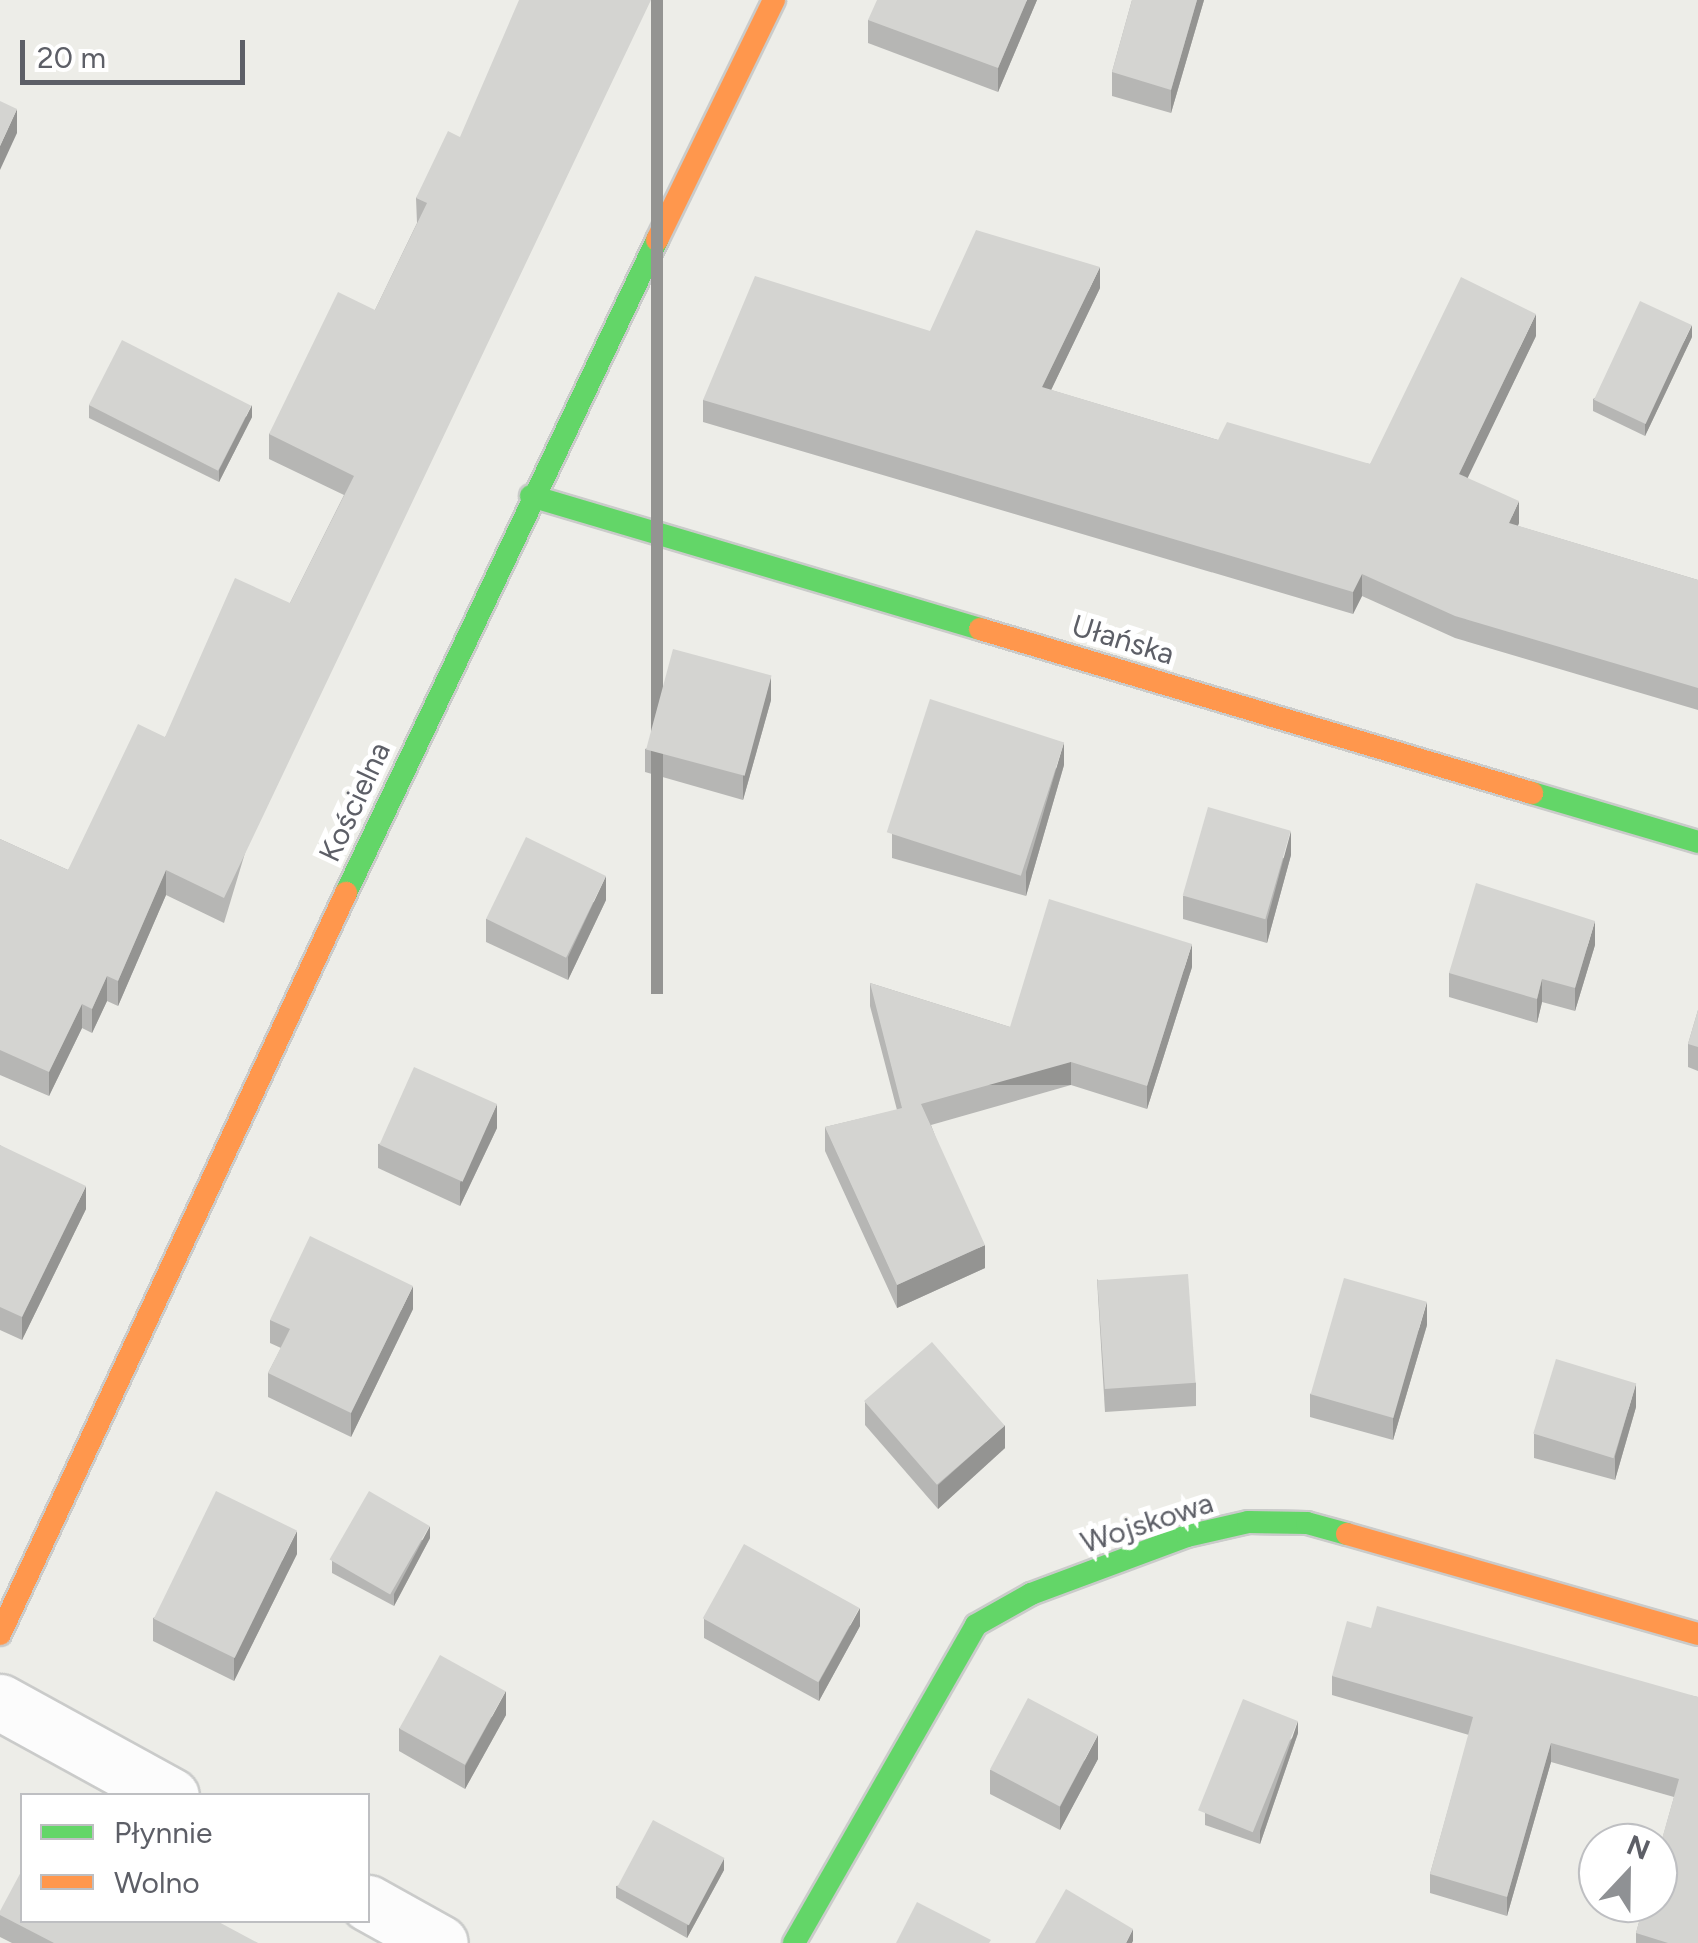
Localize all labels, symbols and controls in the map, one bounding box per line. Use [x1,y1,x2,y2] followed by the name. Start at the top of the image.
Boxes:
[25,20,250,82] scale bar
[37,39,106,76] text: 20 m
[1067,607,1179,673] street label: Ułańska
[312,736,398,868] street label: Kościelna
[1076,1485,1218,1561] street label: Wojskowa
[20,1793,370,1923] legend
[114,1814,212,1851] text: Płynnie
[1578,1823,1678,1923] north arrow
[1622,1827,1655,1867] text: N
[114,1864,200,1901] text: Wolno

